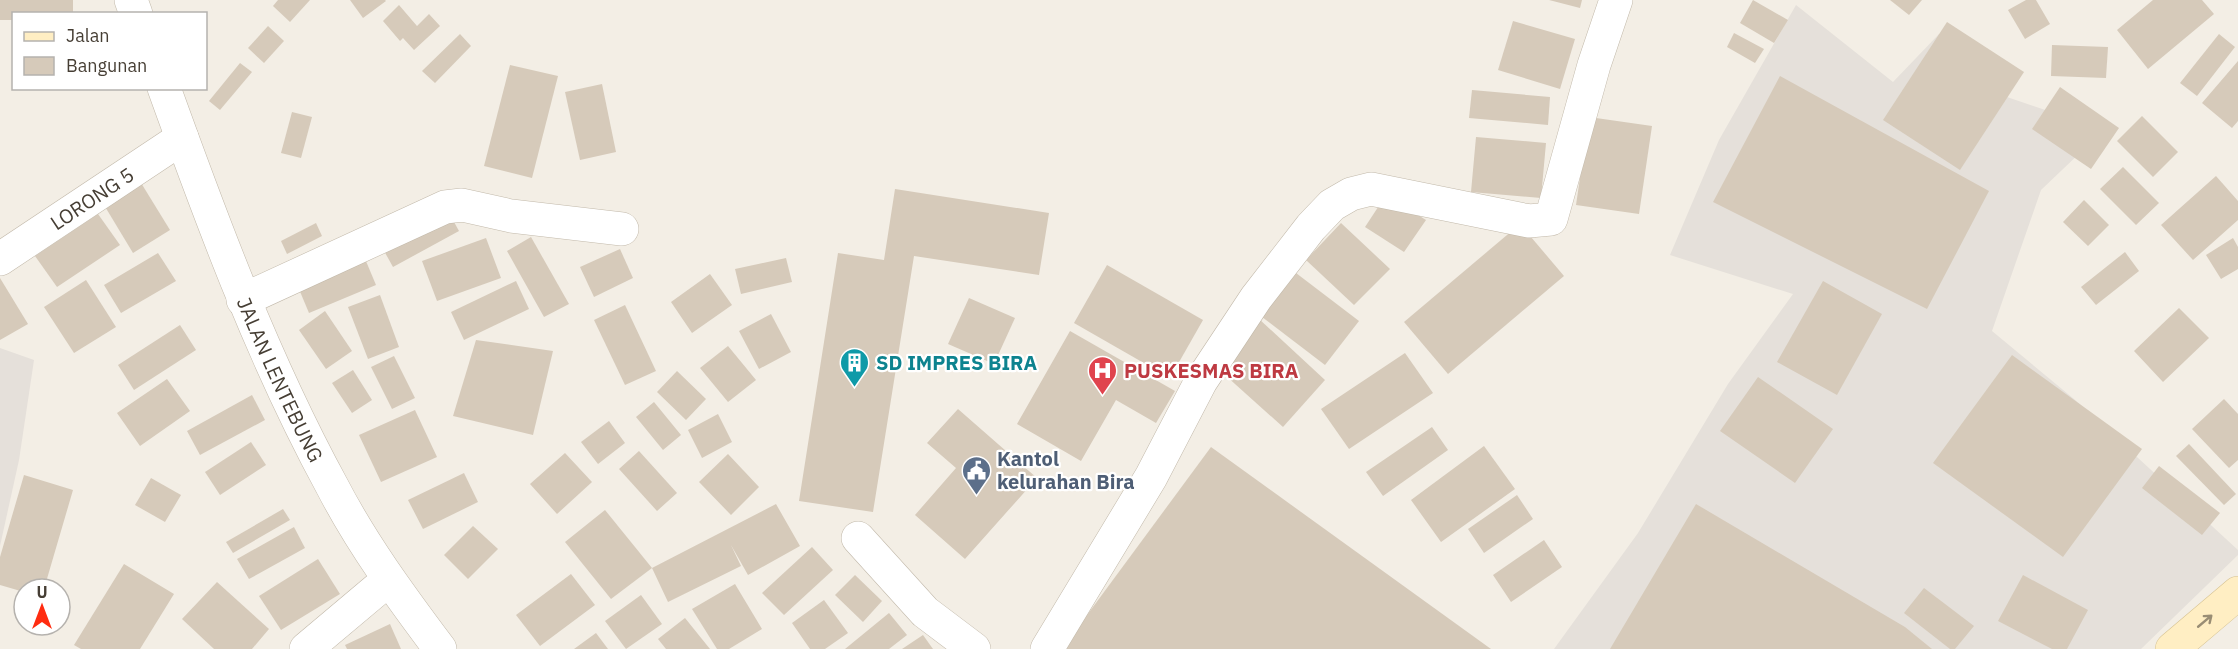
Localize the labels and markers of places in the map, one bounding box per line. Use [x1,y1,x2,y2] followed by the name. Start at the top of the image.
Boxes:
[839,346,871,388] building icon: SD IMPRES BIRA
[876,349,1038,376] place label: SD IMPRES BIRA
[1087,354,1119,396] hospital icon: PUSKESMAS BIRA
[1124,357,1299,384] place label: PUSKESMAS BIRA
[997,445,1135,495] place label: Kantol kelurahan Bira
[960,454,992,496] public building icon: Kantol kelurahan Bira

